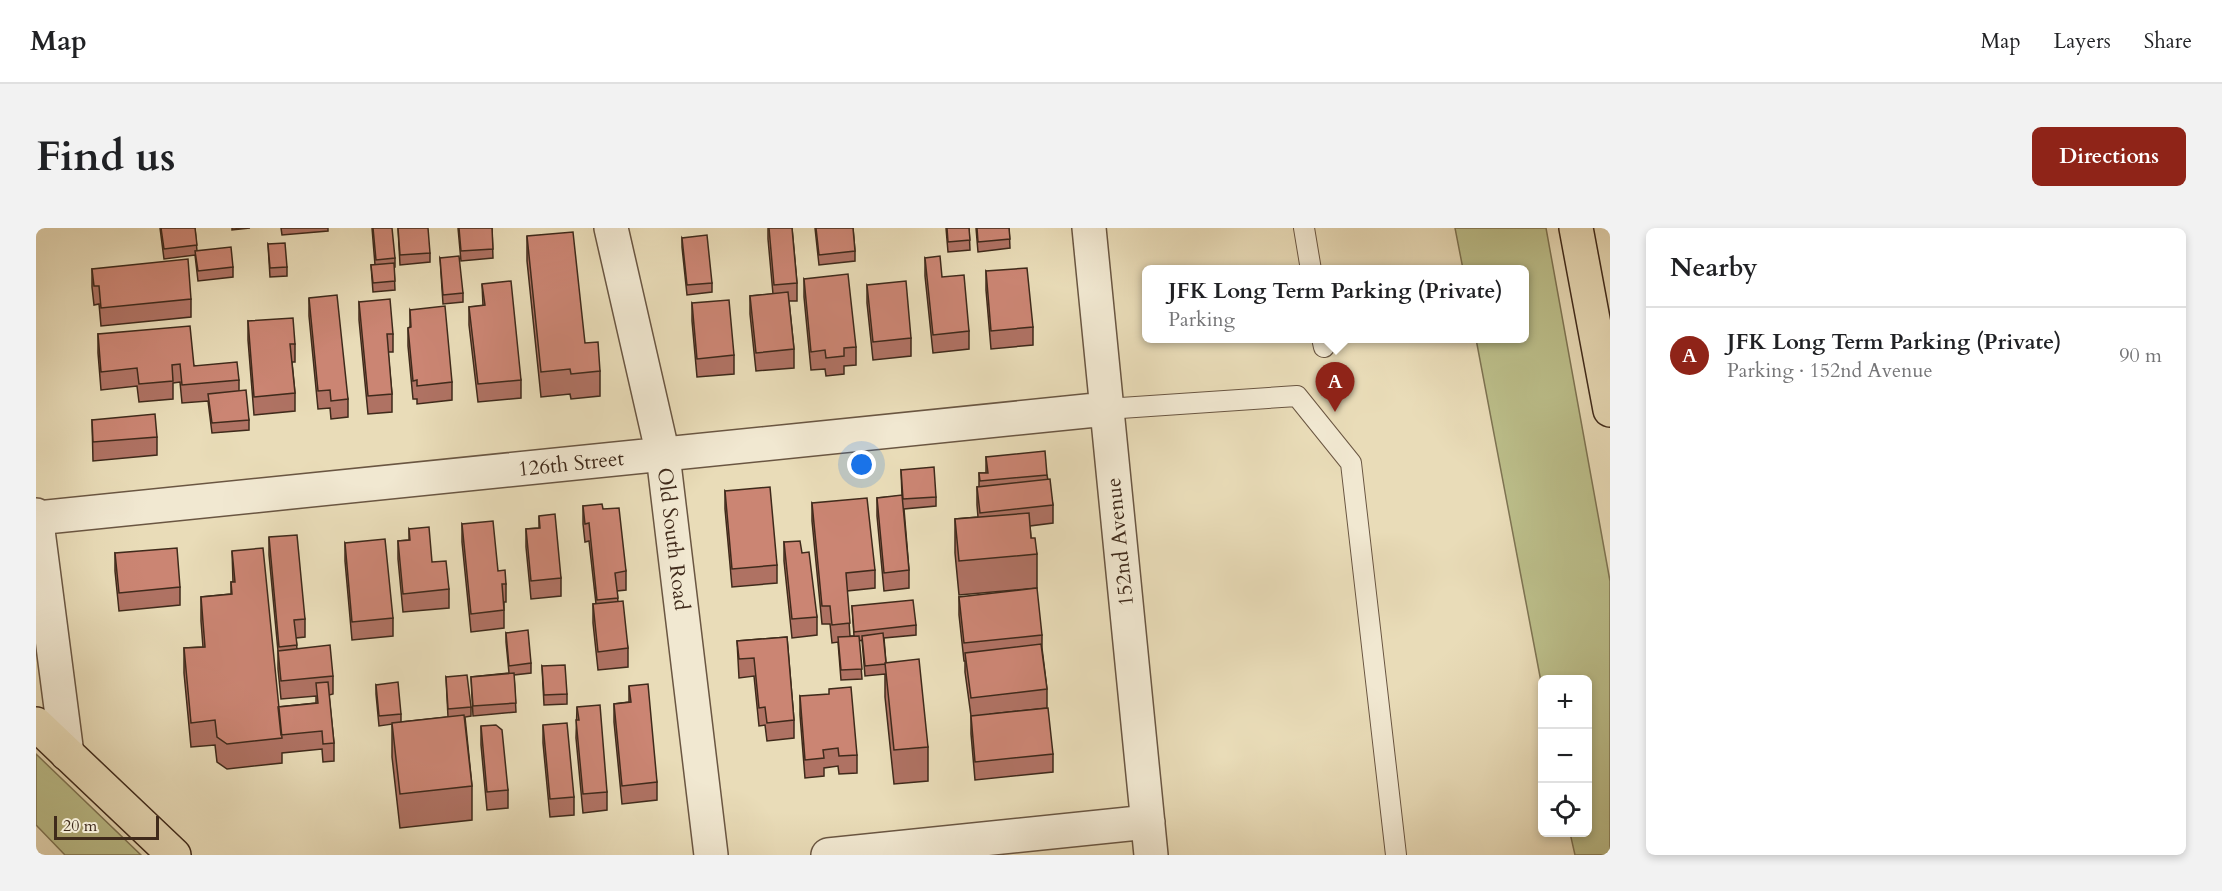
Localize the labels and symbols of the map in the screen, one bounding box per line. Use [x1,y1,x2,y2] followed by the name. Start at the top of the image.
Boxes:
[1316,362,1354,412] pin: A
[516,444,626,484] street label: 126th Street
[847,450,876,479] your location
[650,466,696,612] street label: Old South Road
[1099,476,1141,608] street label: 152nd Avenue
[54,813,159,840] scale bar

